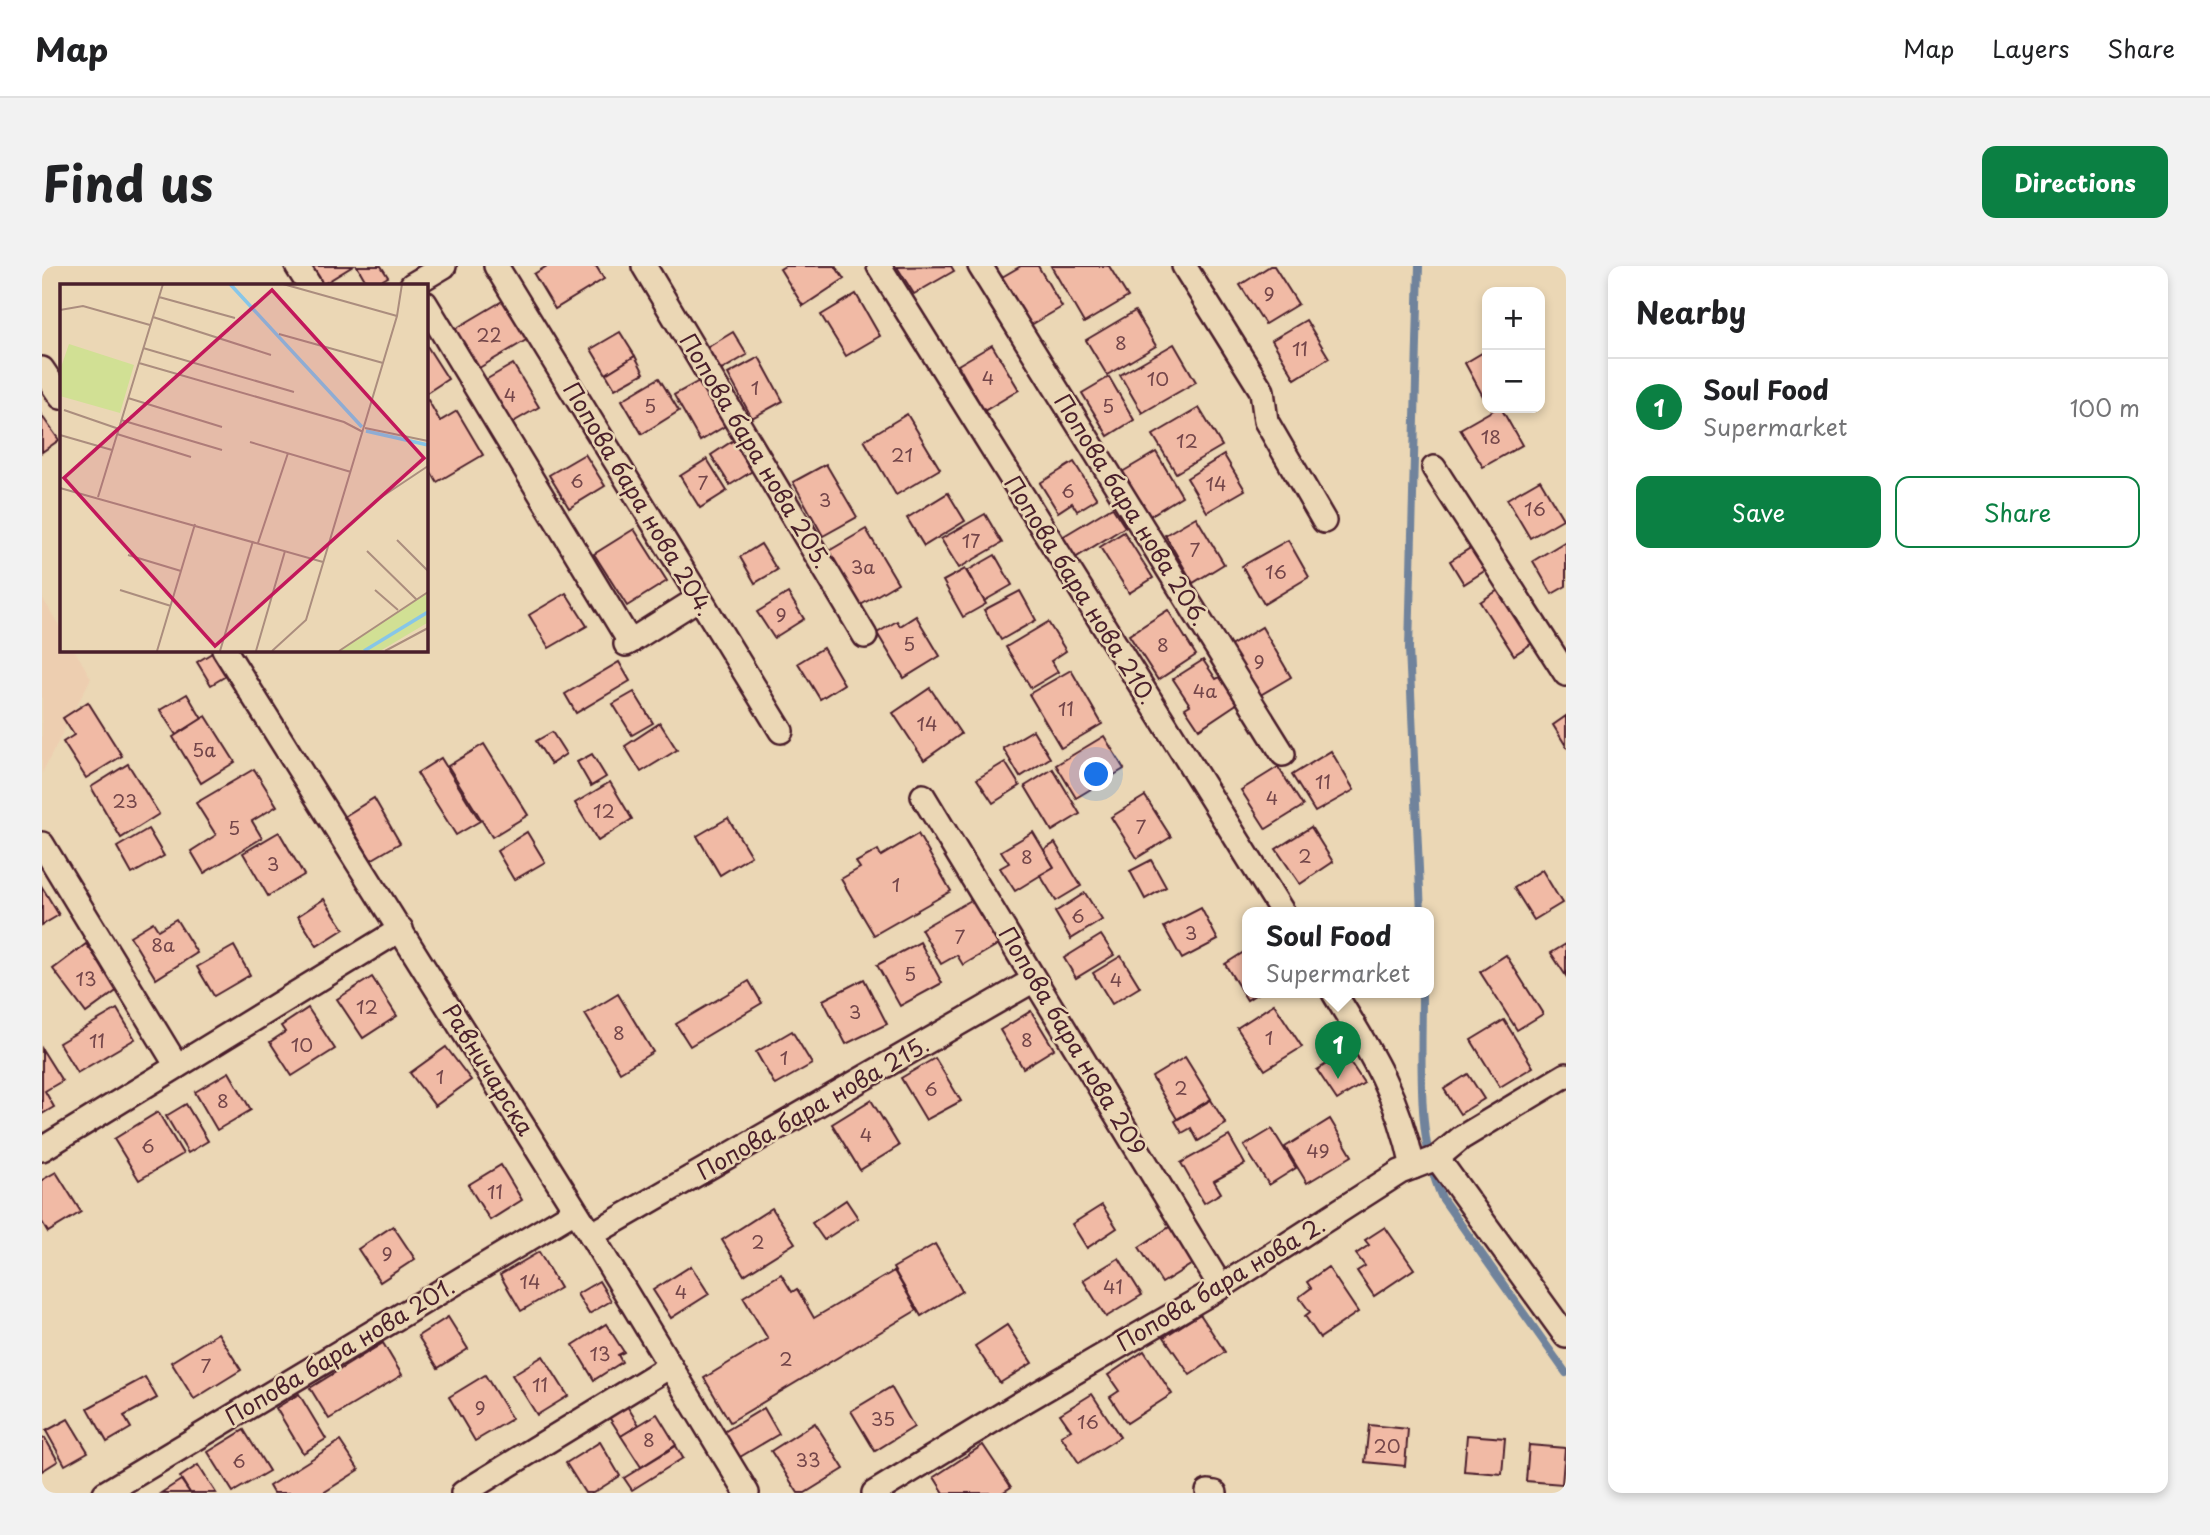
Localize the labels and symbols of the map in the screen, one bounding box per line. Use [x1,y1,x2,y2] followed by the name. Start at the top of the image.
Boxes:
[1263,279,1275,307] house number: 9
[60,284,427,651] inset map
[476,320,502,348] house number: 22
[672,326,841,575] street label: Попова бара нова 205.
[1115,328,1127,356] house number: 8
[1292,334,1308,362] house number: 11
[982,363,994,391] house number: 4
[1147,364,1169,392] house number: 10
[751,373,759,401] house number: 1
[555,374,723,622] street label: Попова бара нова 204.
[504,380,516,408] house number: 4
[1046,386,1218,632] street label: Попова бара нова 206.
[644,391,656,419] house number: 5
[1102,391,1114,419] house number: 5
[1481,422,1501,450] house number: 18
[1176,426,1198,454] house number: 12
[891,440,913,468] house number: 21
[570,466,584,494] house number: 6
[698,468,709,496] house number: 7
[996,468,1166,711] street label: Попова бара нова 210.
[1205,469,1227,497] house number: 14
[1061,476,1075,504] house number: 6
[819,485,831,513] house number: 3
[1524,494,1546,522] house number: 16
[962,526,980,554] house number: 17
[1190,535,1201,563] house number: 7
[851,552,875,580] house number: 3a
[1265,557,1287,585] house number: 16
[775,600,787,628] house number: 9
[903,629,915,657] house number: 5
[1157,630,1169,658] house number: 8
[1253,647,1265,675] house number: 9
[1193,676,1217,704] house number: 4a
[1058,694,1074,722] house number: 11
[916,709,938,737] house number: 14
[192,735,216,763] house number: 5a
[1079,757,1113,791] your location
[1315,767,1331,795] house number: 11
[1266,783,1278,811] house number: 4
[112,786,138,814] house number: 23
[593,796,615,824] house number: 12
[1136,812,1147,840] house number: 7
[228,813,240,841] house number: 5
[1298,841,1312,869] house number: 2
[1021,842,1033,870] house number: 8
[267,849,279,877] house number: 3
[892,870,900,898] house number: 1
[1071,901,1085,929] house number: 6
[1185,918,1197,946] house number: 3
[991,919,1156,1161] street label: Попова бара нова 209
[955,922,966,950] house number: 7
[151,930,175,958] house number: 8a
[904,959,916,987] house number: 5
[75,964,97,992] house number: 13
[1110,965,1122,993] house number: 4
[356,992,378,1020] house number: 12
[435,997,544,1142] street label: Равничарска
[849,997,861,1025] house number: 3
[613,1018,625,1046] house number: 8
[1315,1021,1361,1079] pin: 1
[1265,1023,1273,1051] house number: 1
[1021,1025,1033,1053] house number: 8
[89,1026,105,1054] house number: 11
[690,1026,935,1188] street label: Попова бара нова 215.
[291,1030,313,1058] house number: 10
[780,1043,788,1071] house number: 1
[436,1062,444,1090] house number: 1
[1174,1073,1188,1101] house number: 2
[924,1074,938,1102] house number: 6
[217,1086,229,1114] house number: 8
[860,1120,872,1148] house number: 4
[141,1131,155,1159] house number: 6
[1306,1136,1330,1164] house number: 49
[487,1177,503,1205] house number: 11
[1109,1206,1331,1359] street label: Попова бара нова 2.
[751,1227,765,1255] house number: 2
[381,1239,393,1267] house number: 9
[519,1267,541,1295] house number: 14
[218,1268,461,1433] street label: Попова бара нова 201.
[1103,1272,1123,1300] house number: 41
[675,1277,687,1305] house number: 4
[589,1339,611,1367] house number: 13
[779,1344,793,1372] house number: 2
[201,1351,212,1379] house number: 7
[532,1370,548,1398] house number: 11
[474,1393,486,1421] house number: 9
[871,1404,895,1432] house number: 35
[1077,1407,1099,1435] house number: 16
[643,1425,655,1453] house number: 8
[1373,1431,1401,1459] house number: 20
[796,1445,820,1473] house number: 33
[232,1446,246,1474] house number: 6

